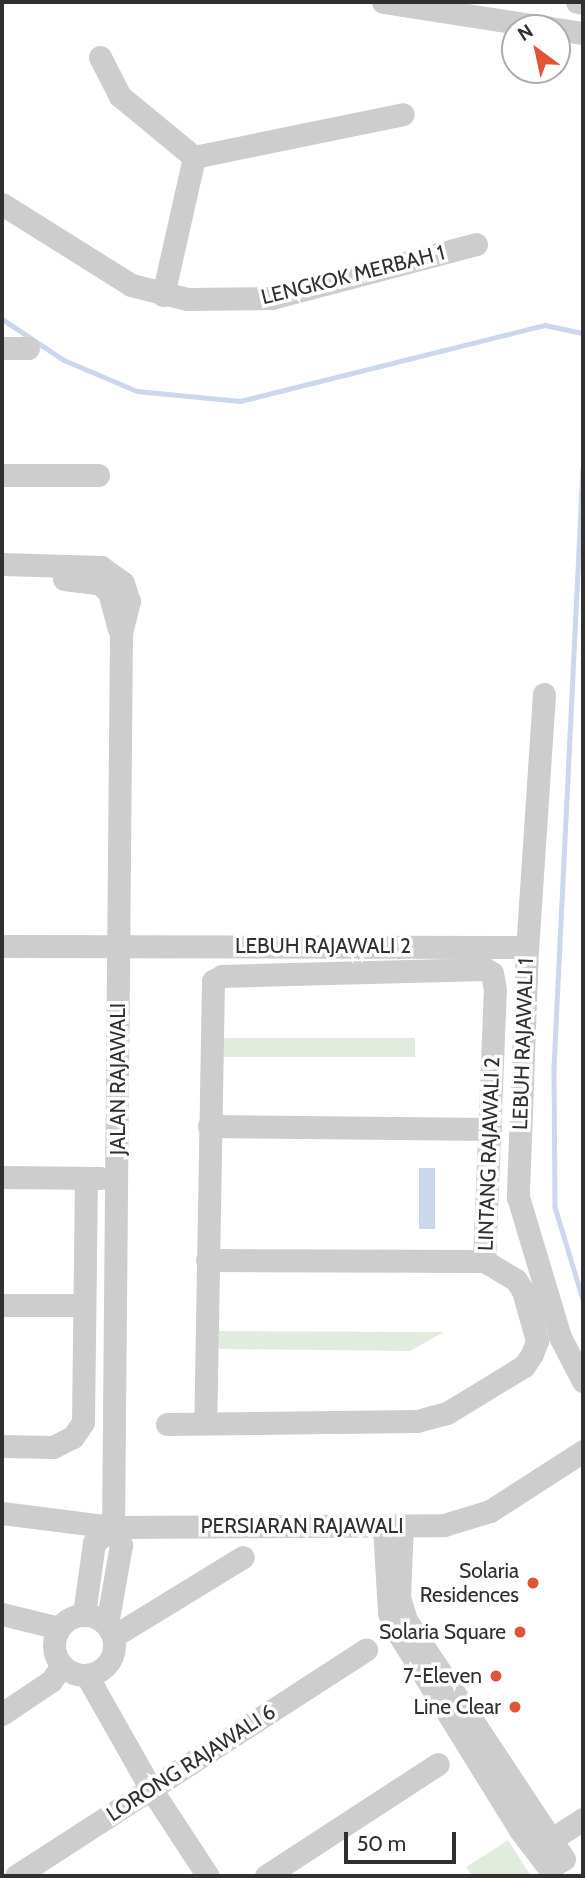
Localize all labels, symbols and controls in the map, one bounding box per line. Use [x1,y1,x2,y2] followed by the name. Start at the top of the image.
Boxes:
[501,14,571,84] north arrow
[513,19,537,46] text: N
[259,240,447,310] street label: LENGKOK MERBAH 1
[235,933,411,959] street label: LEBUH RAJAWALI 2
[507,958,539,1130] street label: LEBUH RAJAWALI 1
[105,1003,131,1155] street label: JALAN RAJAWALI
[473,1057,505,1251] street label: LINTANG RAJAWALI 2
[201,1513,403,1539] street label: PERSIARAN RAJAWALI
[420,1558,519,1608] place label: Solaria Residences
[525,1575,541,1591] marker: Solaria Residences
[379,1619,506,1645] place label: Solaria Square
[512,1624,528,1640] marker: Solaria Square
[403,1663,482,1689] place label: 7-Eleven
[488,1668,504,1684] marker: 7-Eleven
[414,1694,501,1720] place label: Line Clear
[102,1699,280,1827] street label: LORONG RAJAWALI 6
[507,1699,523,1715] marker: Line Clear
[347,1818,459,1862] scale bar
[357,1831,406,1856] text: 50 m

